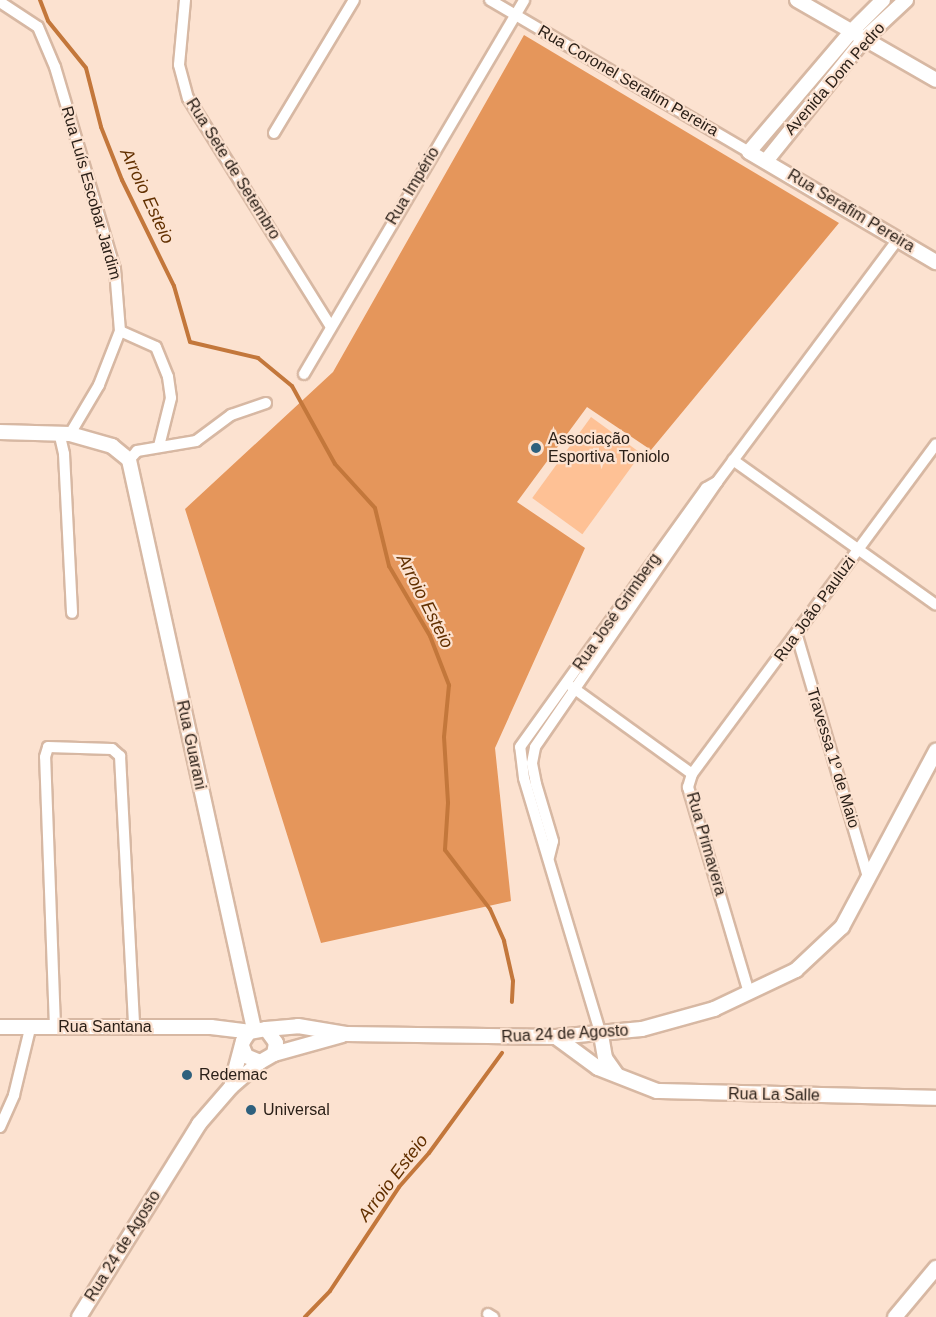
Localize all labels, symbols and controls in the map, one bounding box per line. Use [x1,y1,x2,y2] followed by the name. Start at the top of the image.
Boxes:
[781,19,889,139] street label: Avenida Dom Pedro
[534,21,722,141] street label: Rua Coronel Serafim Pereira
[182,95,284,243] street label: Rua Sete de Setembro
[57,104,125,282] street label: Rua Luís Escobar Jardim
[382,144,444,228] street label: Rua Império
[115,145,179,247] water label: Arroio Esteio
[784,165,918,257] street label: Rua Serafim Pereira
[548,429,670,467] place label: Associação Esportiva Toniolo
[529,441,543,455] marker: Associação Esportiva Toniolo
[392,550,458,652] water label: Arroio Esteio
[569,550,665,674] street label: Rua José Grimberg
[770,553,860,665] street label: Rua João Pauluzi
[803,685,863,831] street label: Travessa 1º de Maio
[172,699,210,791] street label: Rua Guarani
[682,790,730,898] street label: Rua Primavera
[58,1017,152,1037] street label: Rua Santana
[501,1021,629,1047] street label: Rua 24 de Agosto
[199,1065,267,1085] place label: Redemac
[180,1068,194,1082] marker: Redemac
[728,1085,820,1105] street label: Rua La Salle
[263,1100,330,1120] place label: Universal
[244,1103,258,1117] marker: Universal
[353,1130,433,1226] water label: Arroio Esteio
[81,1187,165,1305] street label: Rua 24 de Agosto

